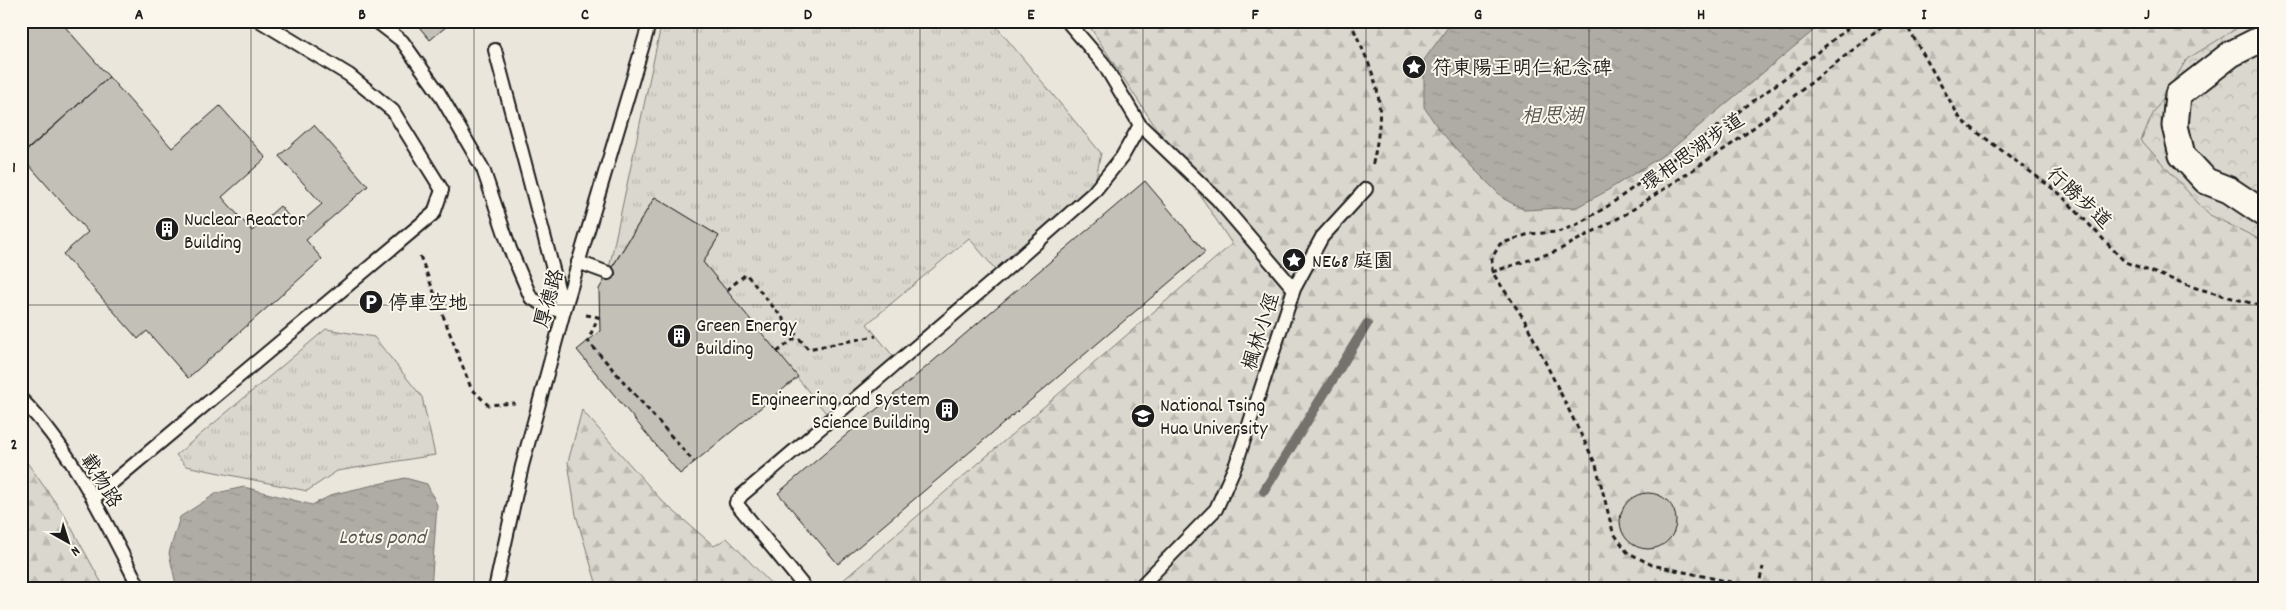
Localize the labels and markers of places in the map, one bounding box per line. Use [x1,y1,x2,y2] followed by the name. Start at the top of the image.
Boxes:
[1401,54,1427,80] place icon: 符東陽王明仁紀念碑
[1432,56,1612,84] place label: 符東陽王明仁紀念碑
[184,207,306,258] place label: Nuclear Reactor Building
[154,216,180,242] building icon: Nuclear Reactor Building
[1281,247,1307,273] place icon: NE68 庭園
[1312,249,1393,277] place label: NE68 庭園
[358,289,384,315] parking icon: 停車空地
[388,291,468,319] place label: 停車空地
[696,313,797,364] place label: Green Energy Building
[666,323,692,349] building icon: Green Energy Building
[751,387,930,438] place label: Engineering and System Science Building
[1160,393,1268,444] place label: National Tsing Hua University
[934,397,960,423] building icon: Engineering and System Science Building
[1130,403,1156,429] school or university icon: National Tsing Hua University

